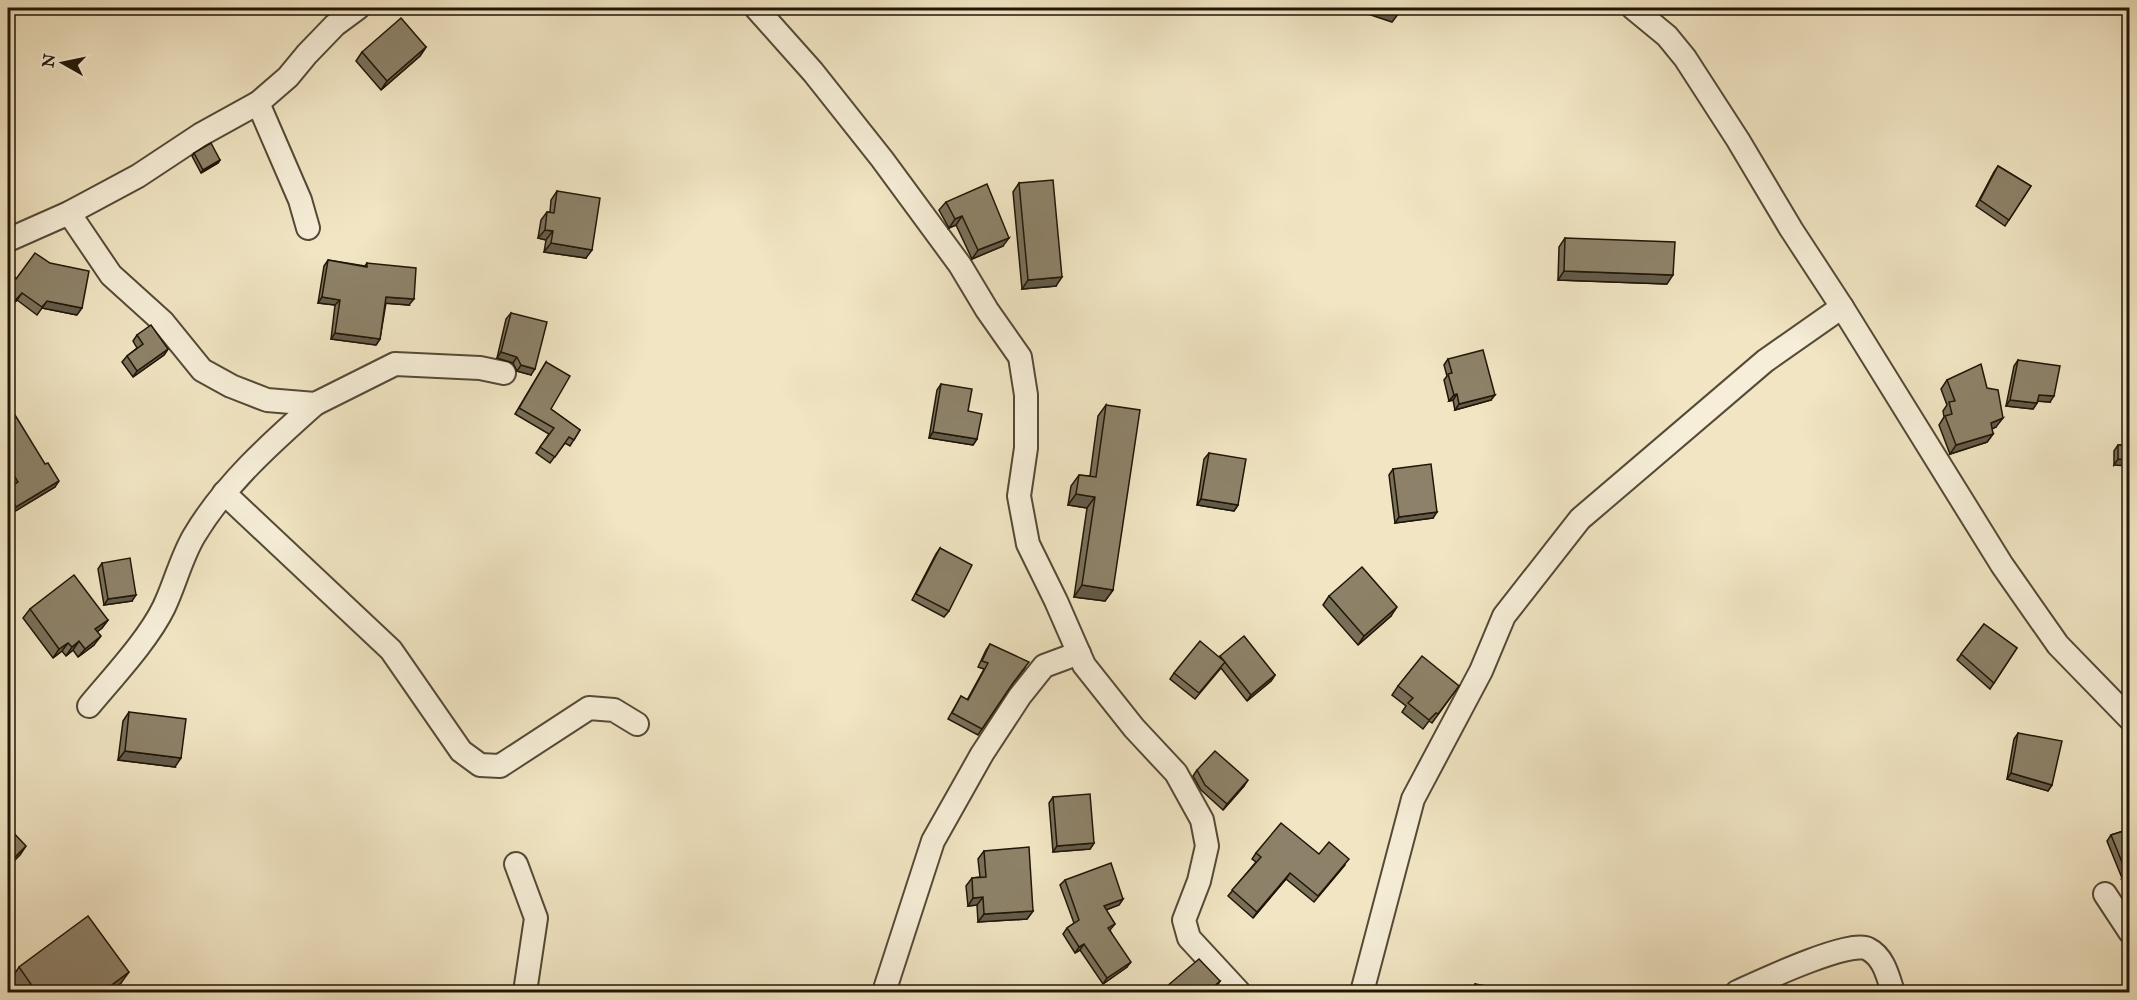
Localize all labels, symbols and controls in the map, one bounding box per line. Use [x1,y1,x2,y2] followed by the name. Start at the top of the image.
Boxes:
[33,33,93,93] north arrow
[38,52,59,69] text: N

